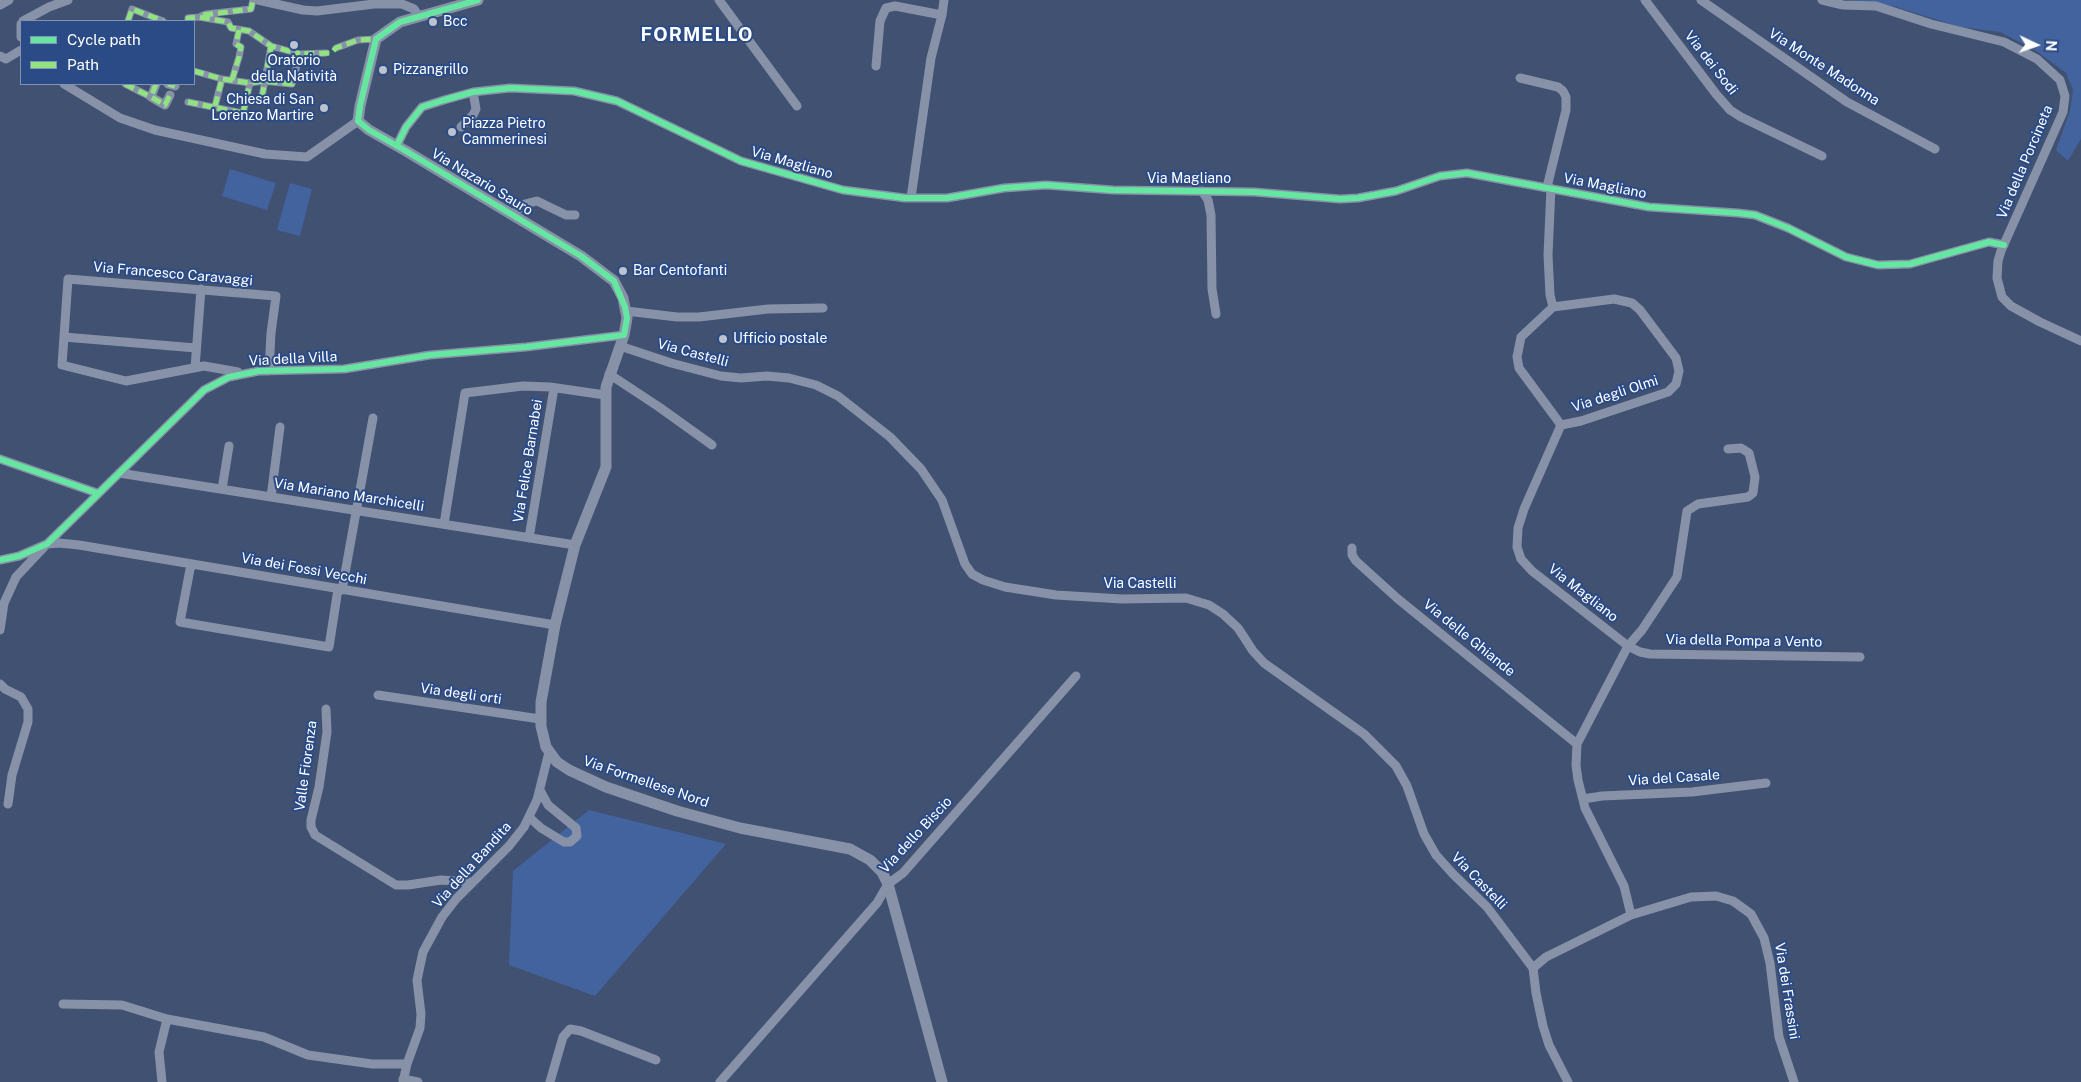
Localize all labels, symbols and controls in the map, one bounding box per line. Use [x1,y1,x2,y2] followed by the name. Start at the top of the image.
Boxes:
[443,14,468,30] place label: Bcc
[427,16,439,28] marker: Bcc
[20,20,195,85] legend
[2011,20,2061,70] north arrow
[640,24,754,46] district label: FORMELLO
[1765,25,1883,109] street label: Via Monte Madonna
[1681,28,1741,98] street label: Via dei Sodi
[67,31,141,48] text: Cycle path
[288,39,300,51] marker: Oratorio della Natività
[2043,40,2059,52] text: N
[251,53,337,85] place label: Oratorio della Natività
[67,56,99,73] text: Path
[393,62,468,78] place label: Pizzangrillo
[377,64,389,76] marker: Pizzangrillo
[211,92,314,124] place label: Chiesa di San Lorenzo Martire
[318,102,330,114] marker: Chiesa di San Lorenzo Martire
[1994,103,2056,221] street label: Via della Porcineta
[462,116,547,148] place label: Piazza Pietro Cammerinesi
[446,126,458,138] marker: Piazza Pietro Cammerinesi
[749,143,835,183] street label: Via Magliano
[428,145,536,219] street label: Via Nazario Sauro
[1562,170,1648,202] street label: Via Magliano
[1147,171,1231,187] street label: Via Magliano
[92,259,254,289] street label: Via Francesco Caravaggi
[633,263,727,279] place label: Bar Centofanti
[617,265,629,277] marker: Bar Centofanti
[733,331,827,347] place label: Ufficio postale
[717,333,729,345] marker: Ufficio postale
[656,335,730,371] street label: Via Castelli
[248,348,338,370] street label: Via della Villa
[1570,372,1660,416] street label: Via degli Olmi
[510,398,546,524] street label: Via Felice Barnabei
[273,475,425,515] street label: Via Mariano Marchicelli
[240,550,368,588] street label: Via dei Fossi Vecchi
[1545,560,1621,626] street label: Via Magliano
[1103,576,1177,592] street label: Via Castelli
[1420,596,1518,680] street label: Via delle Ghiande
[1666,631,1822,651] street label: Via della Pompa a Vento
[419,680,503,708] street label: Via degli orti
[291,720,321,812] street label: Valle Fiorenza
[581,753,711,811] street label: Via Formellese Nord
[1628,766,1720,790] street label: Via del Casale
[876,793,956,877] street label: Via dello Biscio
[429,819,515,911] street label: Via della Bandita
[1448,849,1510,913] street label: Via Castelli
[1771,941,1803,1041] street label: Via dei Frassini

